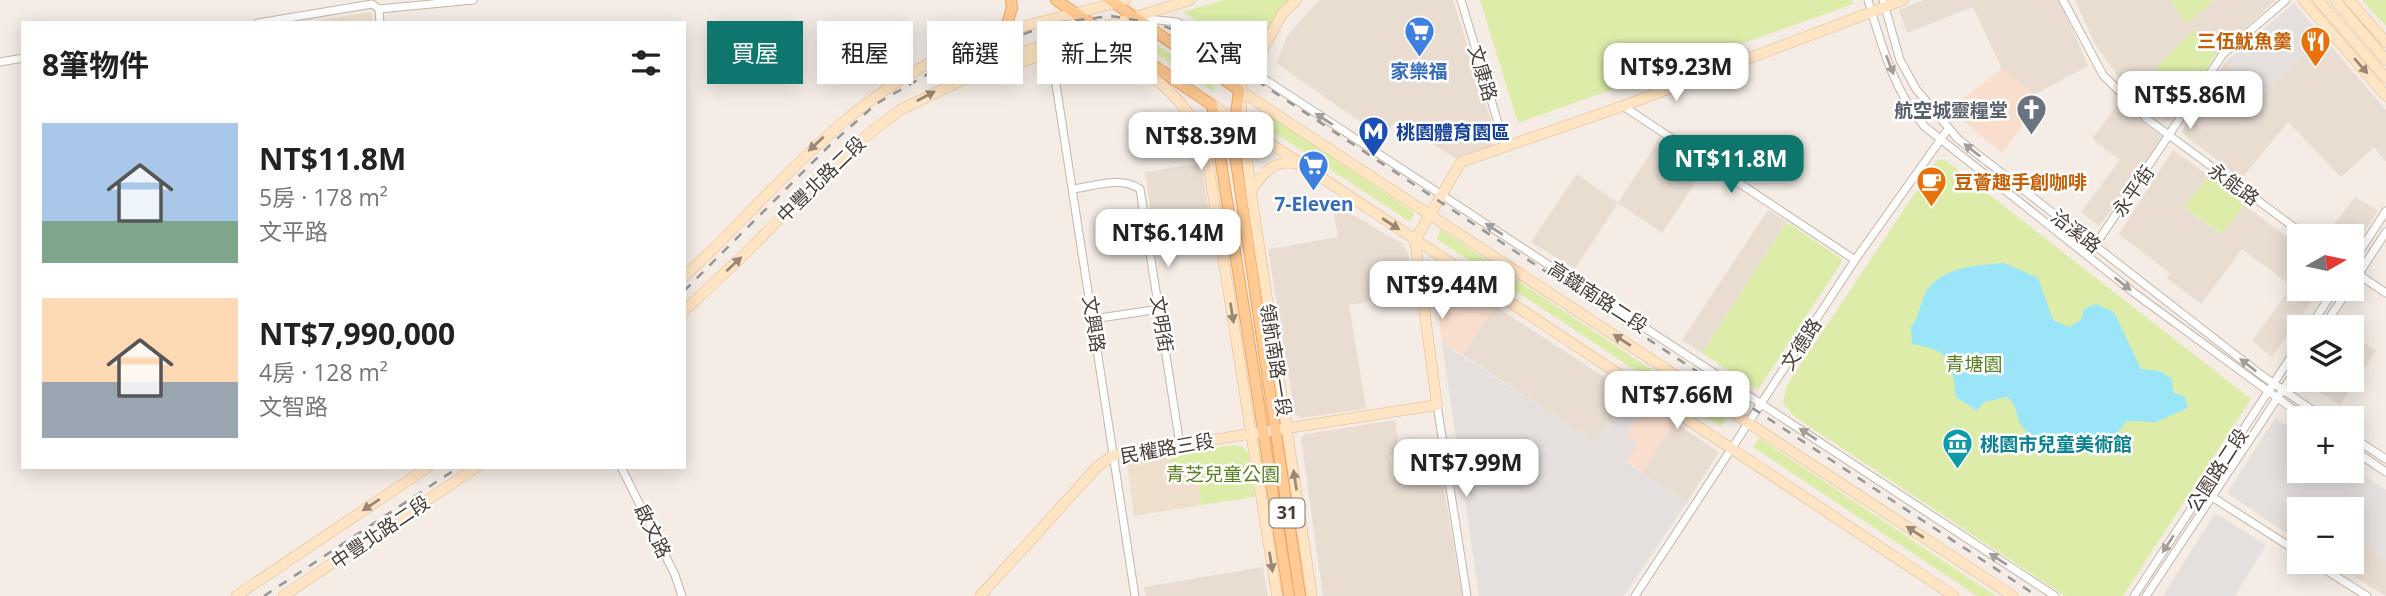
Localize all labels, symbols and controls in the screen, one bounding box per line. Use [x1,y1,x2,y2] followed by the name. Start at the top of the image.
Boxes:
[1402,15,1436,59] supermarket icon: 家樂福
[707,21,803,84] chip: 買屋
[817,21,913,84] chip: 租屋
[927,21,1023,84] chip: 篩選
[1037,21,1157,84] chip: 新上架
[1171,21,1267,84] chip: 公寓
[2298,24,2332,68] restaurant icon: 三伍魷魚羹
[2197,28,2292,54] place label: 三伍魷魚羹
[1462,42,1504,104] street label: 文康路
[1604,43,1748,103] pin: NT$9.23M
[42,44,149,85] text: 8筆物件
[627,44,665,82] icon: filters
[1620,50,1732,82] text: NT$9.23M
[1884,54,1895,75] one-way arrow
[1390,58,1448,84] place label: 家樂福
[2353,58,2368,75] one-way arrow
[2118,72,2262,131] pin: NT$5.86M
[2134,78,2246,110] text: NT$5.86M
[917,90,936,102] one-way arrow
[2014,93,2048,137] church icon: 航空城靈糧堂
[1894,97,2008,123] place label: 航空城靈糧堂
[1315,112,1334,125] one-way arrow
[1129,113,1273,172] pin: NT$8.39M
[1356,115,1390,159] metro station icon: 桃園體育園區
[1145,119,1257,151] text: NT$8.39M
[1396,119,1510,145] place label: 桃園體育園區
[771,130,871,228] street label: 中豐北路二段
[807,136,825,152] one-way arrow
[1659,136,1803,195] pin: NT$11.8M
[259,138,406,179] text: NT$11.8M
[1675,142,1787,174] text: NT$11.8M
[1963,142,1981,157] one-way arrow
[1297,148,1331,192] supermarket icon: 7-Eleven
[98,151,182,235] icon: home
[2203,157,2265,211] street label: 永能路
[2106,160,2160,222] street label: 永平街
[1914,165,1948,209] cafe icon: 豆薈趣手創咖啡
[1954,169,2087,195] place label: 豆薈趣手創咖啡
[259,181,388,213] text: 5房 · 178 m²
[1274,191,1354,217] place label: 7-Eleven
[2046,203,2106,259] street label: 洽溪路
[1096,210,1240,269] pin: NT$6.14M
[259,215,328,247] text: 文平路
[1112,216,1224,248] text: NT$6.14M
[1382,217,1401,230] one-way arrow
[1484,223,1504,236] one-way arrow
[2287,224,2364,301] north arrow
[2287,224,2364,574] map controls
[1543,255,1653,339] street label: 高鐵南路二段
[725,257,742,273] one-way arrow
[1370,262,1514,321] pin: NT$9.44M
[1386,268,1498,300] text: NT$9.44M
[2114,277,2132,292] one-way arrow
[1077,294,1111,354] street label: 文興路
[1145,294,1179,354] street label: 文明街
[1227,302,1238,324] one-way arrow
[1254,302,1298,418] street label: 領航南路一段
[259,313,455,354] text: NT$7,990,000
[1775,313,1827,375] street label: 文德路
[2287,315,2364,392] button: layers
[98,326,182,410] icon: home
[1613,333,1631,347] one-way arrow
[1945,351,2003,377] park label: 青塘園
[259,356,388,388] text: 4房 · 128 m²
[2239,358,2257,372] one-way arrow
[1605,372,1749,431] pin: NT$7.66M
[1621,378,1733,410] text: NT$7.66M
[259,390,328,422] text: 文智路
[2287,406,2364,483] button: +
[2180,423,2254,517] street label: 公園路二段
[1118,427,1216,469] street label: 民權路三段
[1940,427,1974,471] museum icon: 桃園市兒童美術館
[1798,428,1817,441] one-way arrow
[1980,431,2132,457] place label: 桃園市兒童美術館
[1394,440,1538,499] pin: NT$7.99M
[1410,446,1522,478] text: NT$7.99M
[1166,461,1280,487] park label: 青芝兒童公園
[1289,469,1300,491] one-way arrow
[325,489,435,575] street label: 中豐北路二段
[2287,497,2364,574] button: −
[362,498,381,511] one-way arrow
[1270,499,1304,528] road number: 31
[628,500,678,562] street label: 啟文路
[1905,526,1924,539] one-way arrow
[2162,534,2175,553] one-way arrow
[1266,551,1277,573] one-way arrow
[1988,552,2008,565] one-way arrow

